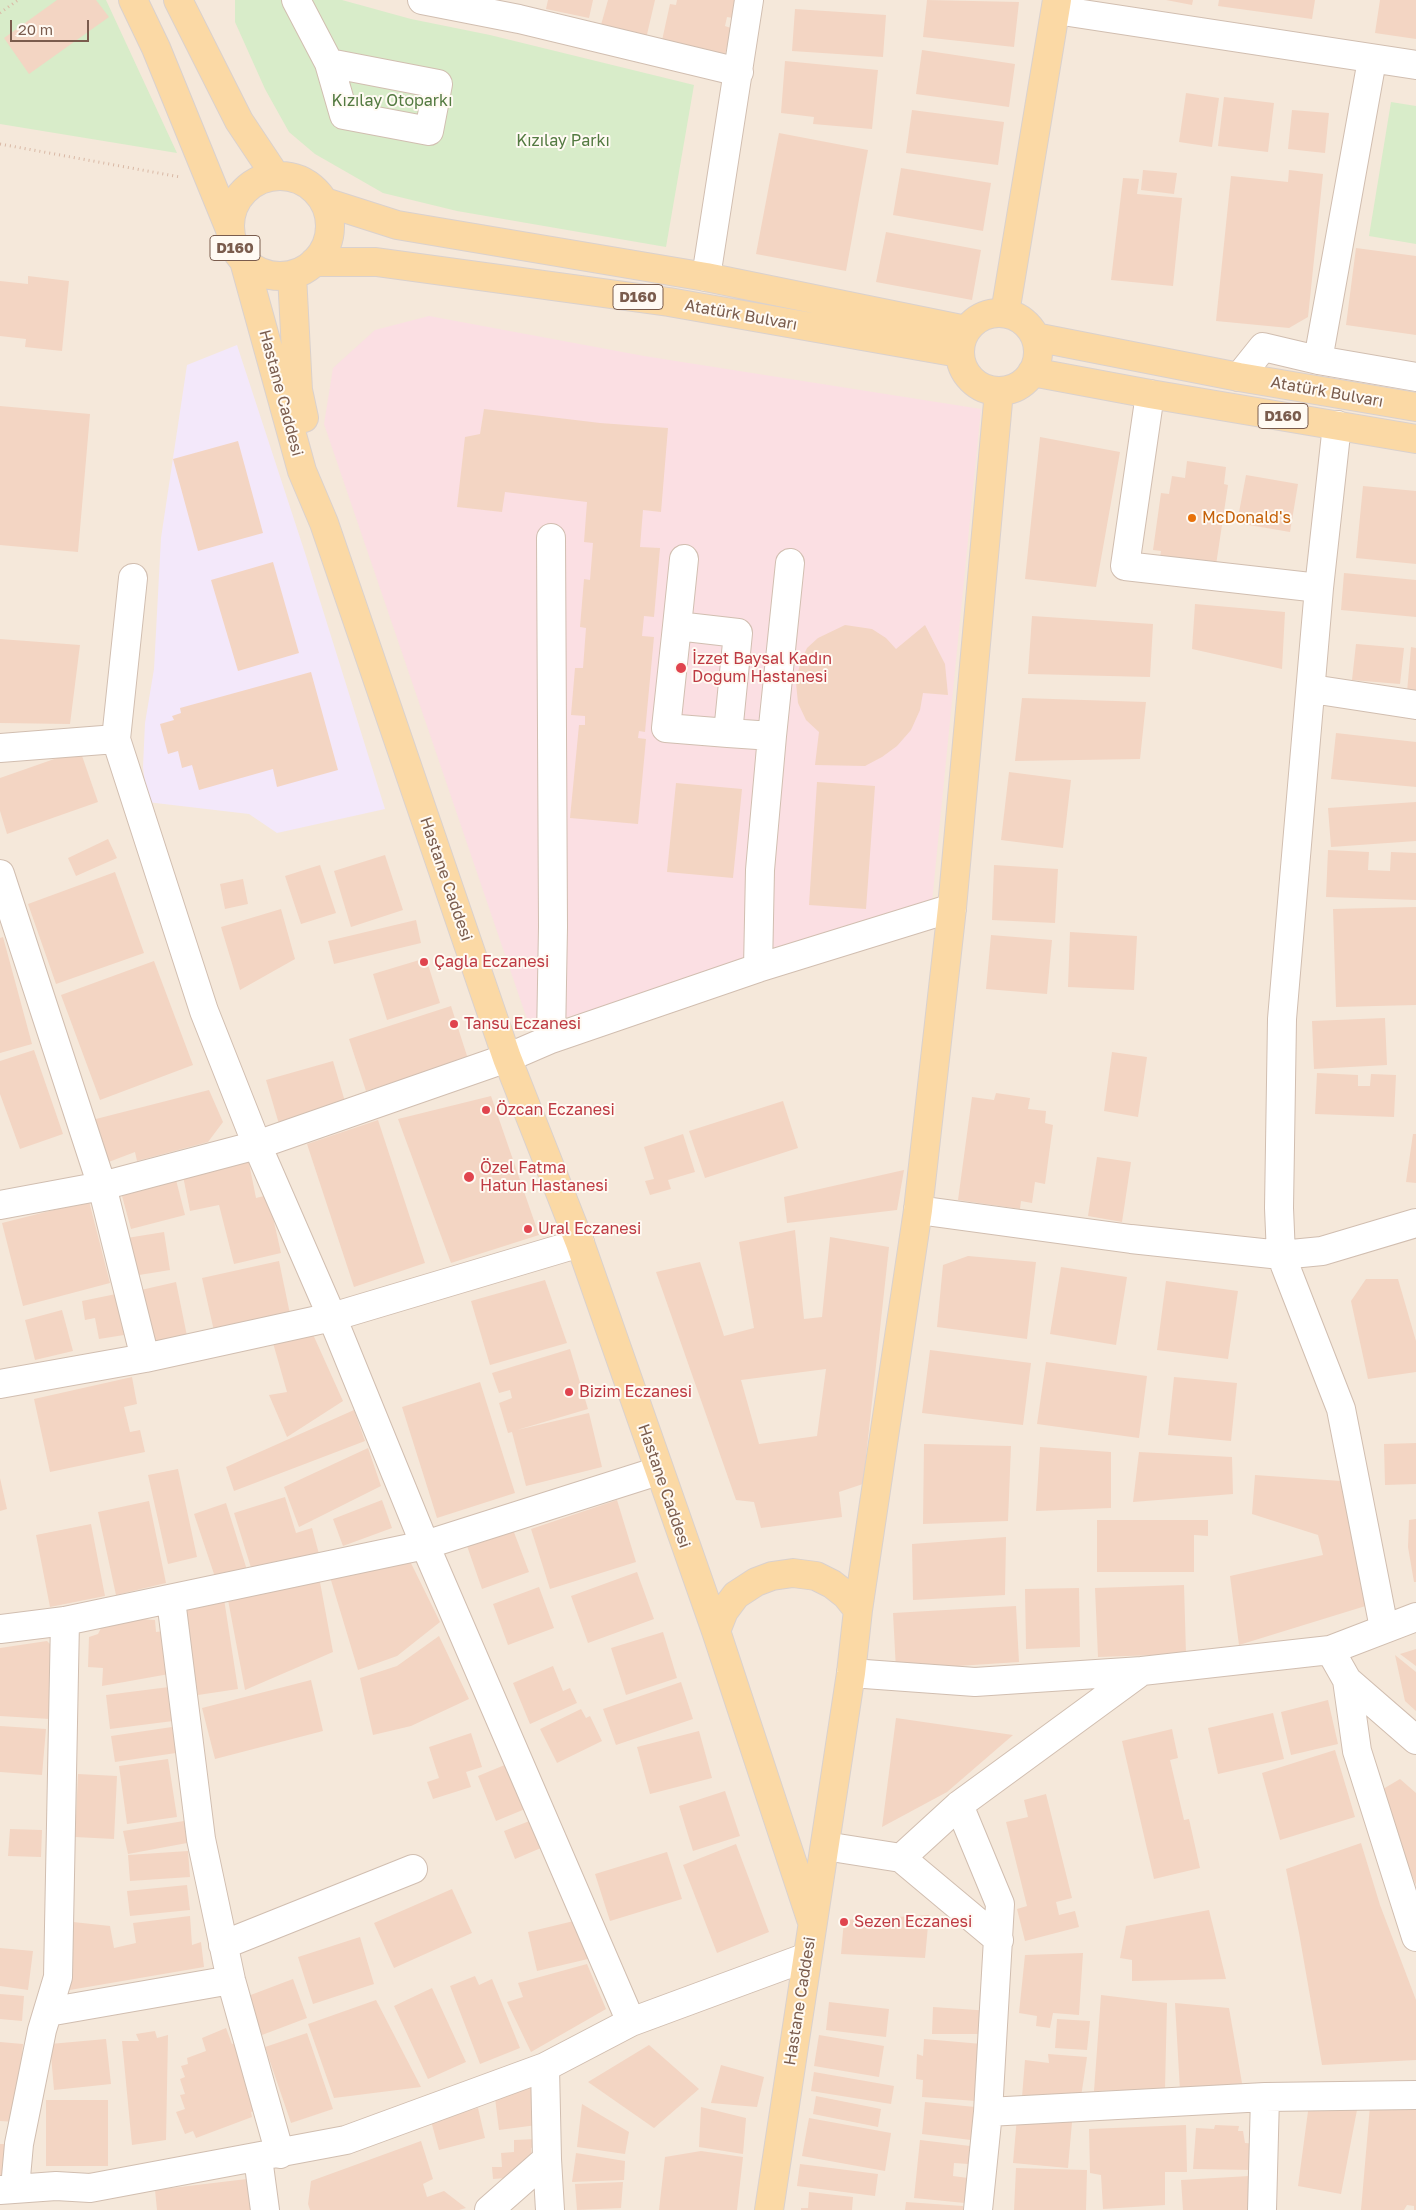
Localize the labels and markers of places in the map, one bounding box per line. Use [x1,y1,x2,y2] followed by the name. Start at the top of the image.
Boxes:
[1202,508,1291,528] place label: McDonald's
[1186,512,1198,524] marker: McDonald's
[692,649,832,687] place label: İzzet Baysal Kadın Doğum Hastanesi
[674,661,688,675] marker: İzzet Baysal Kadın Doğum Hastanesi
[434,952,549,972] place label: Çağla Eczanesi
[418,956,430,968] marker: Çağla Eczanesi
[464,1014,581,1034] place label: Tansu Eczanesi
[448,1018,460,1030] marker: Tansu Eczanesi
[496,1100,615,1120] place label: Özcan Eczanesi
[480,1104,492,1116] marker: Özcan Eczanesi
[480,1158,608,1196] place label: Özel Fatma Hatun Hastanesi
[462,1170,476,1184] marker: Özel Fatma Hatun Hastanesi
[538,1219,641,1239] place label: Ural Eczanesi
[522,1223,534,1235] marker: Ural Eczanesi
[579,1382,692,1402] place label: Bizim Eczanesi
[563,1386,575,1398] marker: Bizim Eczanesi
[854,1912,972,1932] place label: Sezen Eczanesi
[838,1916,850,1928] marker: Sezen Eczanesi

